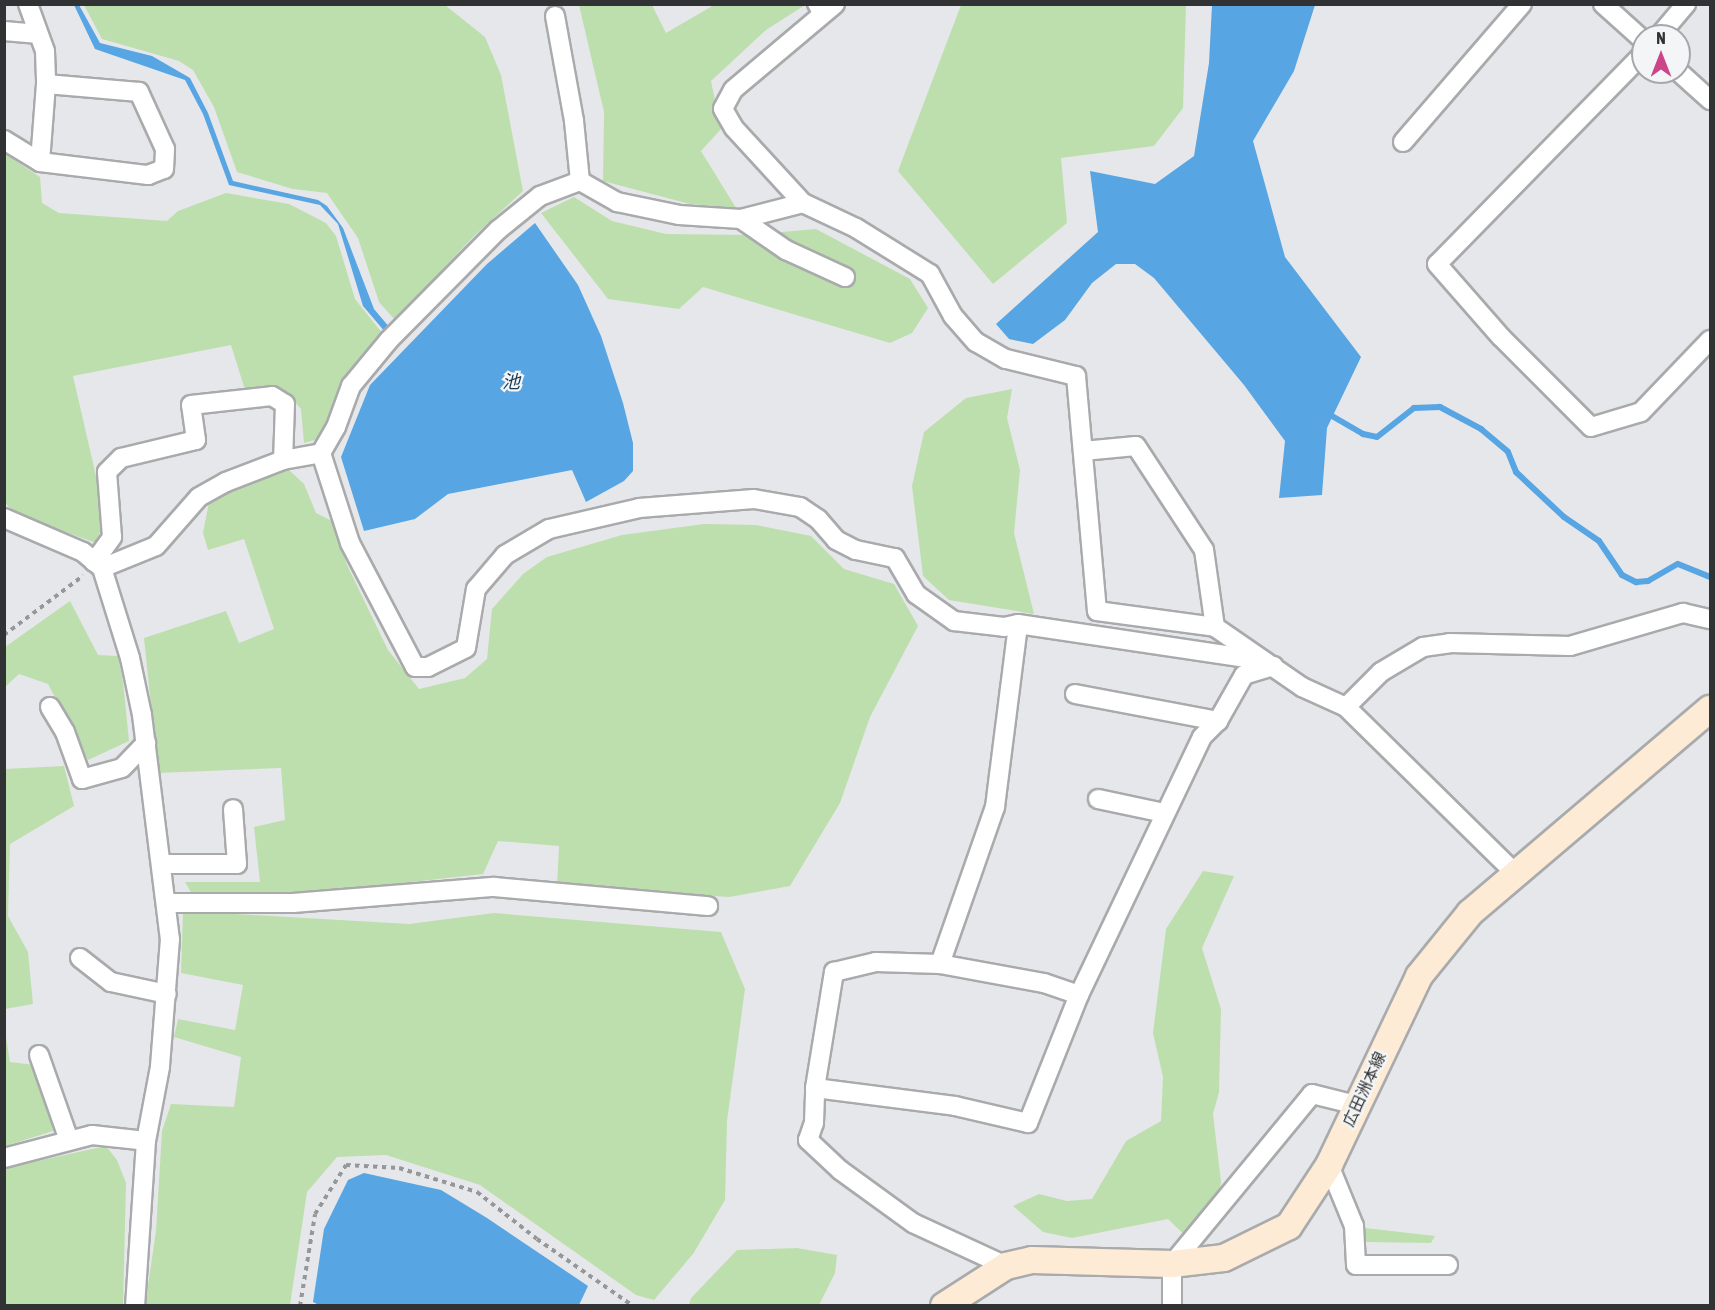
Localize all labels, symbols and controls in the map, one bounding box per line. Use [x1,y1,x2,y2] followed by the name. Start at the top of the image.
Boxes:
[1631,24,1691,84] north arrow
[1656,29,1666,47] text: N
[502,371,520,393] water label: 池
[1338,1049,1390,1129] street label: 広田洲本線

